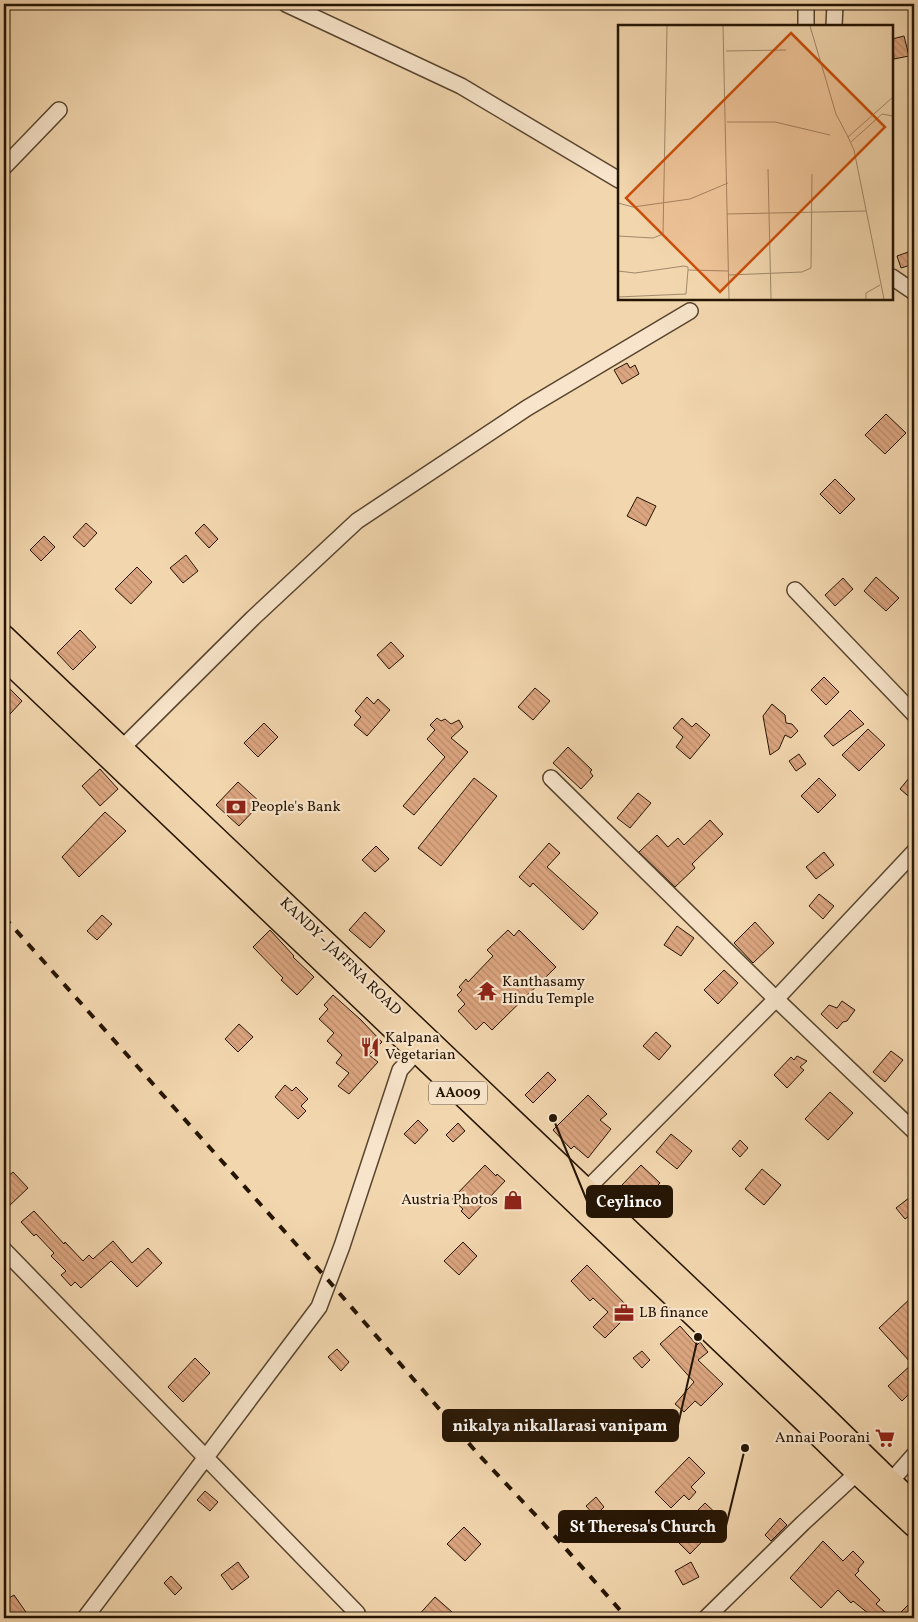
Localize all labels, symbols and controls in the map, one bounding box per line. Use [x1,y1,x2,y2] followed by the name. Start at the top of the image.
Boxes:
[618,25,893,300] inset map
[225,796,247,818] bank icon: People's Bank
[251,797,341,818] place label: People's Bank
[274,893,406,1021] street label: KANDY - JAFFNA ROAD
[502,972,594,1010] place label: Kanthasamy Hindu Temple
[476,980,498,1002] temple icon: Kanthasamy Hindu Temple
[385,1028,456,1066] place label: Kalpana Vegetarian
[359,1036,381,1058] restaurant icon: Kalpana Vegetarian
[429,1082,487,1104] road number: AA009
[587,1186,672,1217] callout: Ceylinco
[502,1189,524,1211] shop icon: Austria Photos
[401,1190,498,1211] place label: Austria Photos
[596,1192,662,1214] text: Ceylinco
[613,1302,635,1324] office icon: LB finance
[639,1303,708,1324] place label: LB finance
[443,1410,678,1441] callout: nikalya nikallarasi vanipam
[452,1416,668,1438] text: nikalya nikallarasi vanipam
[874,1427,896,1449] supermarket icon: Annai Poorani
[775,1428,870,1449] place label: Annai Poorani
[559,1511,726,1542] callout: St Theresa's Church
[570,1517,716,1539] text: St Theresa's Church

